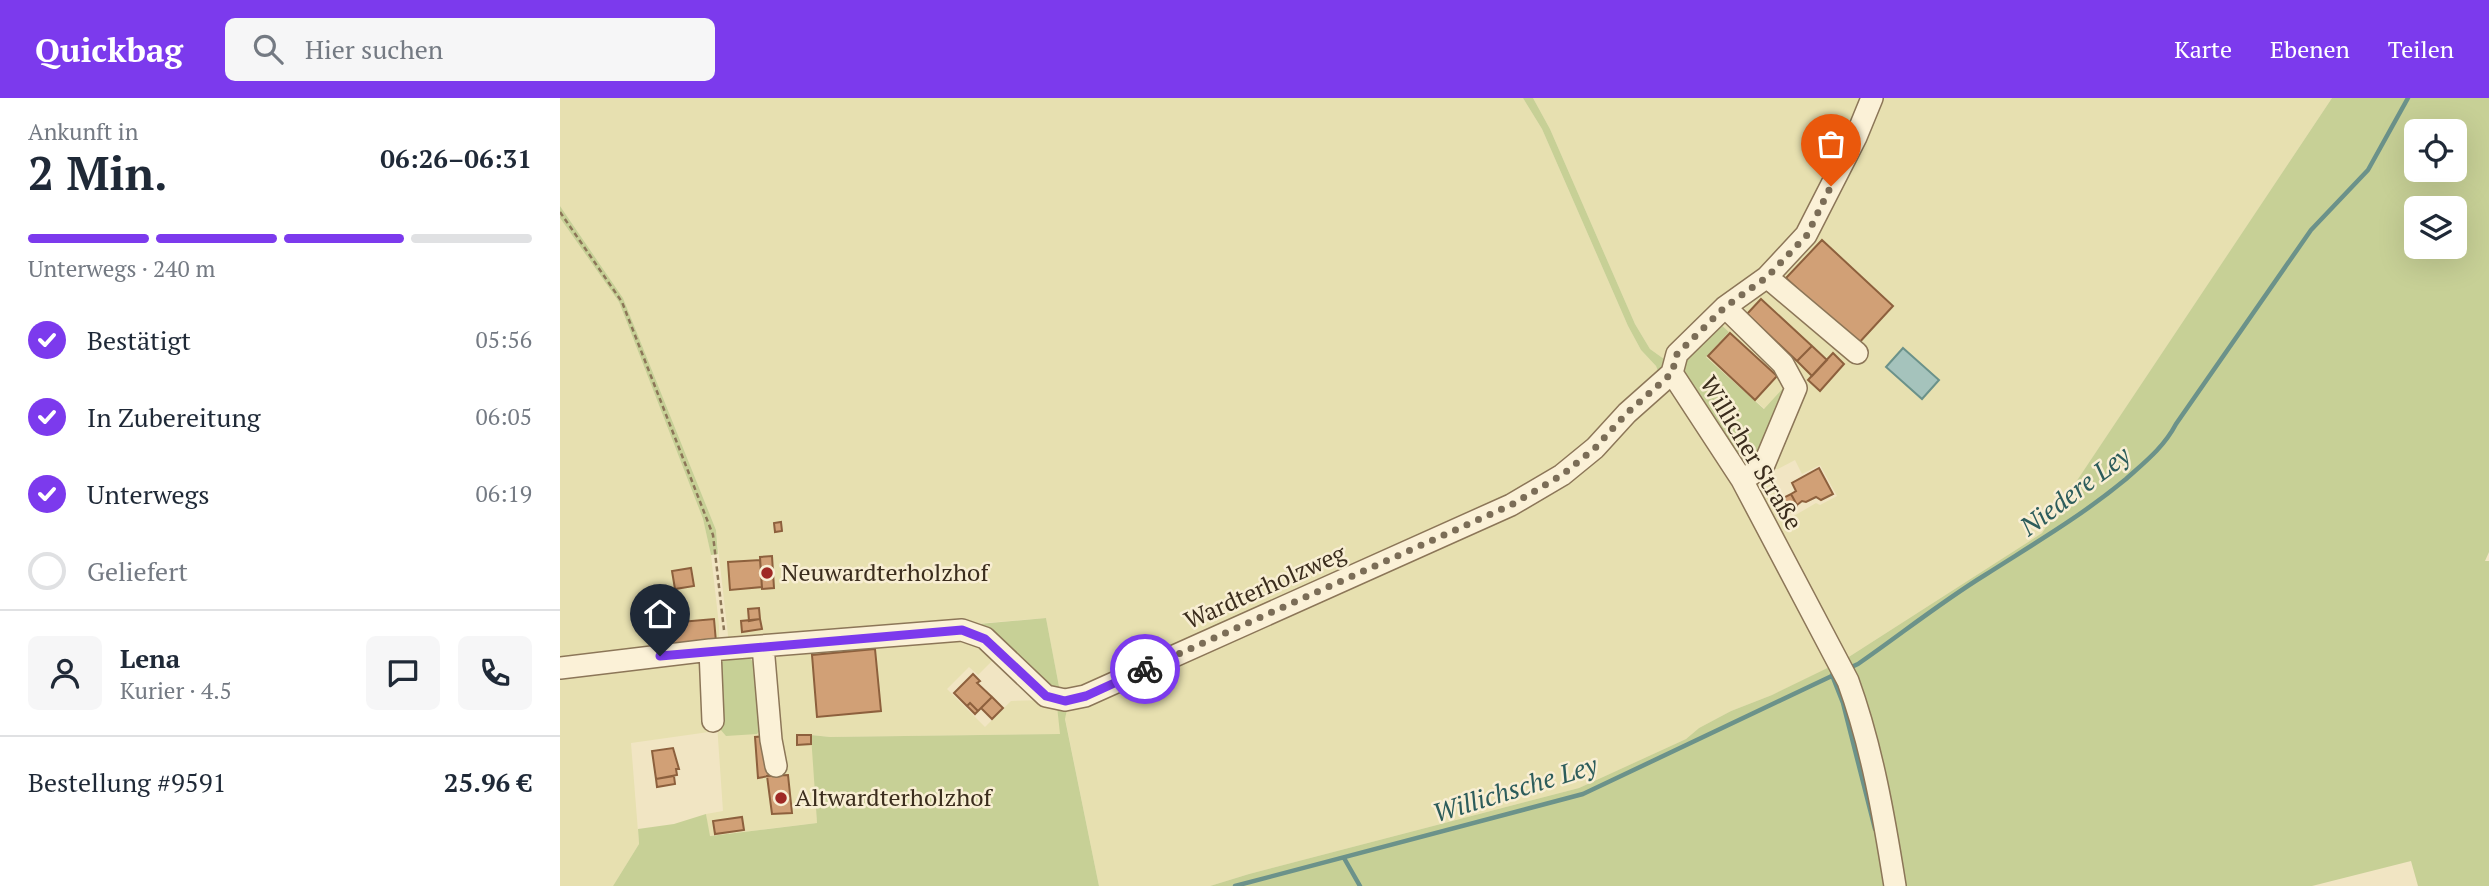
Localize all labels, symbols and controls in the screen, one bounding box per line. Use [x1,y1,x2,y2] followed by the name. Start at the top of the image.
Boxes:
[225,18,715,81] search box
[35,28,183,71] text: Quickbag
[249,30,287,68] icon: search
[305,32,443,66] text: Hier suchen
[2174,33,2232,65] text: Karte
[2270,33,2350,65] text: Ebenen
[2388,33,2454,65] text: Teilen
[1801,114,1861,186] pin
[28,116,138,147] text: Ankunft in
[2404,119,2467,259] map controls
[2404,119,2467,182] button: locate
[1812,125,1850,163] icon: bag
[380,141,532,175] text: 06:26–06:31
[28,142,168,203] text: 2 Min.
[2404,196,2467,259] button: layers
[28,253,215,284] text: Unterwegs · 240 m
[28,321,66,359] icon: check
[87,323,191,357] text: Bestätigt
[475,324,532,355] text: 05:56
[1693,370,1810,535] street label: Willicher Straße
[28,398,66,436] icon: check
[87,400,261,434] text: In Zubereitung
[475,401,532,432] text: 06:05
[2012,437,2137,543] water label: Niedere Ley
[28,475,66,513] icon: check
[87,477,210,511] text: Unterwegs
[475,478,532,509] text: 06:19
[1179,536,1351,636] street label: Wardterholzweg
[87,554,188,588] text: Geliefert
[781,556,990,588] place label: Neuwardterholzhof
[759,565,775,581] marker: Neuwardterholzhof
[630,584,690,656] pin
[641,595,679,633] icon: home
[1110,634,1180,704] courier
[28,636,102,710] button: person
[366,636,440,710] button: chat
[458,636,532,710] button: phone
[120,641,180,675] text: Lena
[1126,650,1164,688] icon: bike
[120,675,232,706] text: Kurier · 4.5
[1428,747,1602,829] water label: Willichsche Ley
[28,765,226,799] text: Bestellung #9591
[444,765,532,799] text: 25.96 €
[795,781,993,813] place label: Altwardterholzhof
[773,790,789,806] marker: Altwardterholzhof

